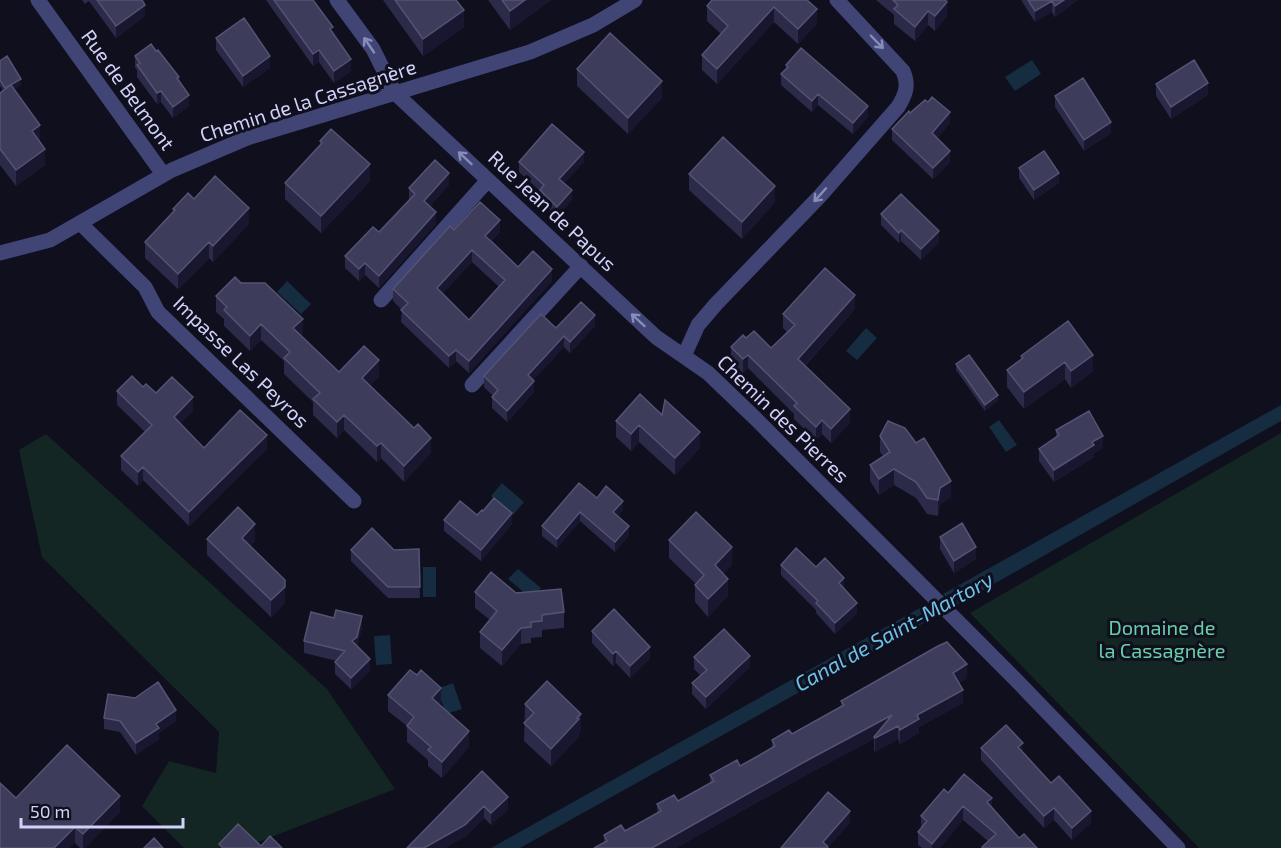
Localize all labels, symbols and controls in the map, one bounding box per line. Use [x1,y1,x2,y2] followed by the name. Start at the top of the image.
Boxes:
[77,25,181,155] street label: Rue de Belmont
[870,35,885,50] one-way arrow
[363,37,375,53] one-way arrow
[196,54,419,146] street label: Chemin de la Cassagnère
[484,145,621,276] street label: Rue Jean de Papus
[458,151,473,165] one-way arrow
[813,187,827,202] one-way arrow
[169,290,314,432] street label: Impasse Las Peyros
[631,313,646,327] one-way arrow
[713,349,854,487] street label: Chemin des Pierres
[790,566,997,697] water label: Canal de Saint-Martory
[1098,615,1226,662] park label: Domaine de la Cassagnère
[21,791,183,829] scale bar
[30,800,70,822] text: 50 m

